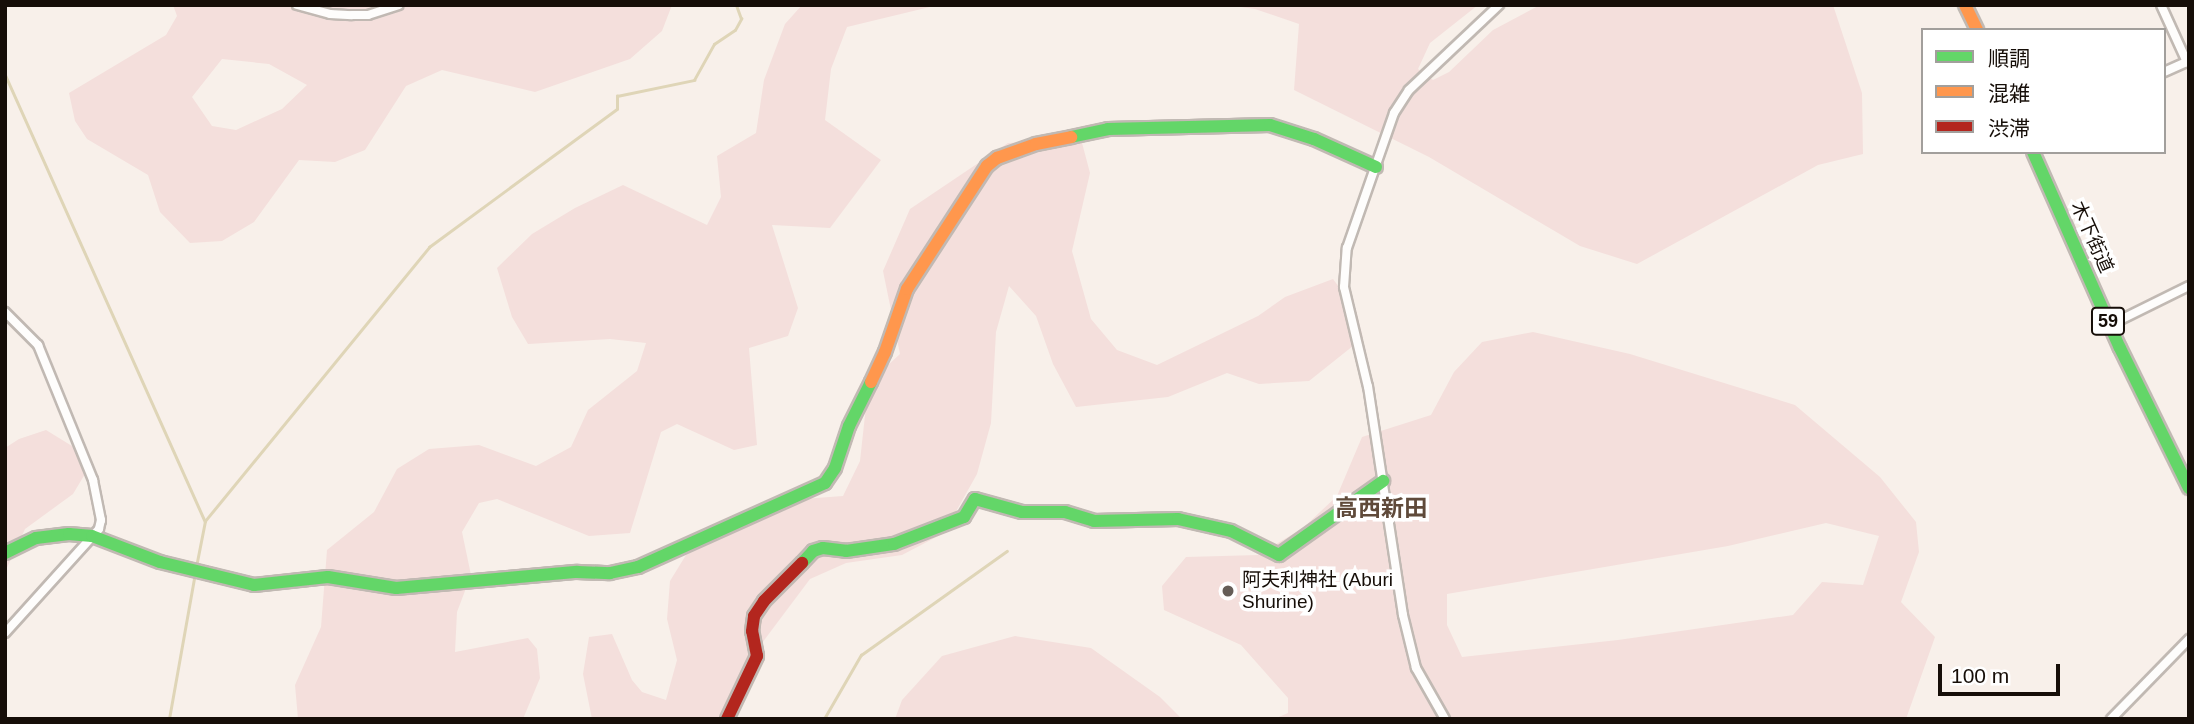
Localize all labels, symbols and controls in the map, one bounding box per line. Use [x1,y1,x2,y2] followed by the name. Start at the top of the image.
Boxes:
[1921,28,2166,154] legend
[1988,47,2030,70] text: 順調
[1988,82,2030,105] text: 混雑
[1988,117,2030,140] text: 渋滞
[2066,198,2118,276] street label: 木下街道
[2090,306,2126,335] road number: 59
[1335,494,1427,522] district label: 高西新田
[1242,569,1393,613] place label: 阿夫利神社 (Aburi Shurine)
[1220,583,1236,599] marker: 阿夫利神社 (Aburi Shurine)
[1942,650,2064,694] scale bar
[1951,664,2009,687] text: 100 m

